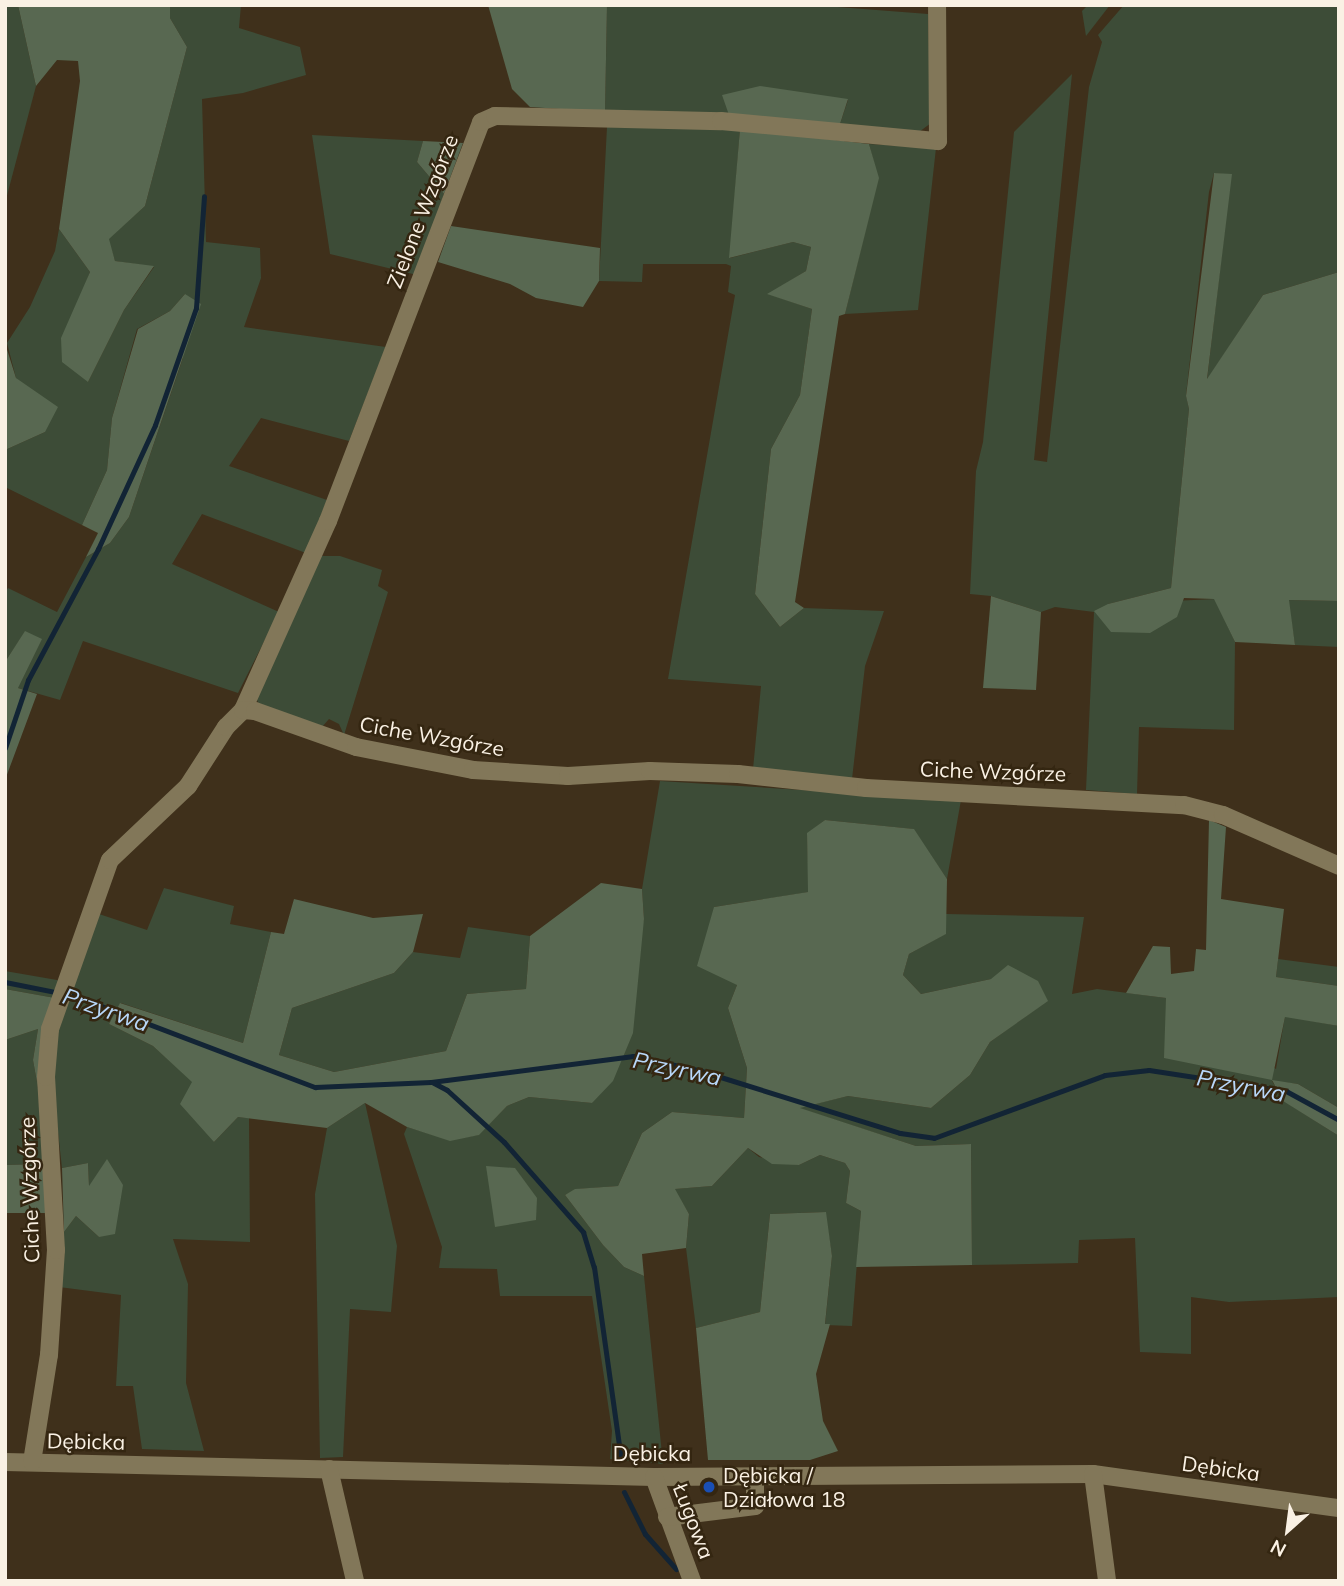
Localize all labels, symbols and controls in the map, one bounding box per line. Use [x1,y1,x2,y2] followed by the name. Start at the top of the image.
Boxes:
[381,131,463,291] street label: Zielone Wzgórze
[358,711,506,761] street label: Ciche Wzgórze
[919,756,1067,786] street label: Ciche Wzgórze
[59,982,153,1038] water label: Przyrwa
[630,1046,724,1092] water label: Przyrwa
[1194,1064,1288,1108] water label: Przyrwa
[14,1116,44,1264] street label: Ciche Wzgórze
[47,1428,125,1454] street label: Dębicka
[613,1440,691,1466] street label: Dębicka
[1180,1450,1262,1486] street label: Dębicka
[723,1462,845,1512] place label: Dębicka / Działowa 18
[701,1479,717,1495] marker: Dębicka / Działowa 18
[668,1480,720,1562] street label: Ługowa
[1253,1495,1323,1565] north arrow
[1266,1535,1290,1563] text: N

